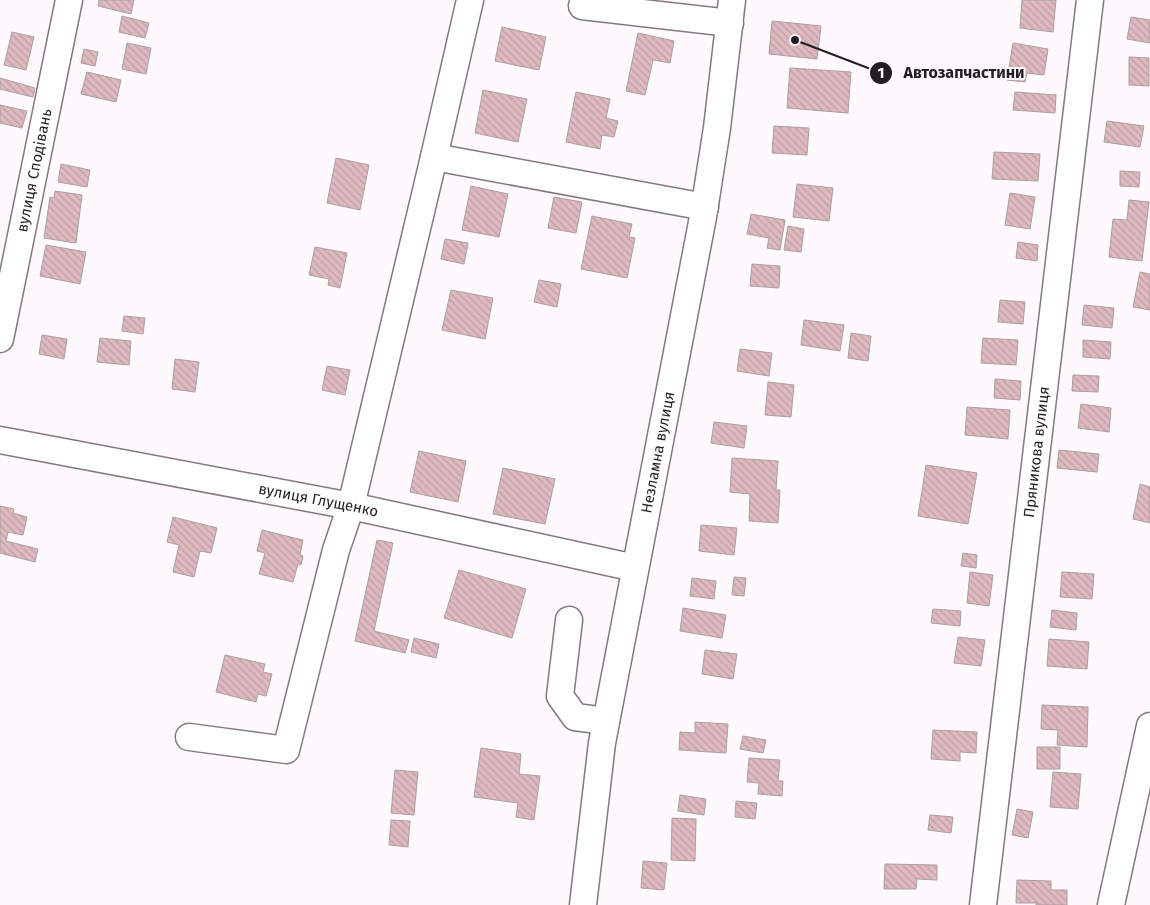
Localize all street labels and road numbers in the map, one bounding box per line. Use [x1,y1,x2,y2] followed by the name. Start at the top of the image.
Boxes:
[13,107,56,234] street label: вулиця Сподівань
[1020,385,1053,519] street label: Пряникова вулиця
[637,390,678,515] street label: Незламна вулиця
[257,480,380,521] street label: вулиця Глущенко

